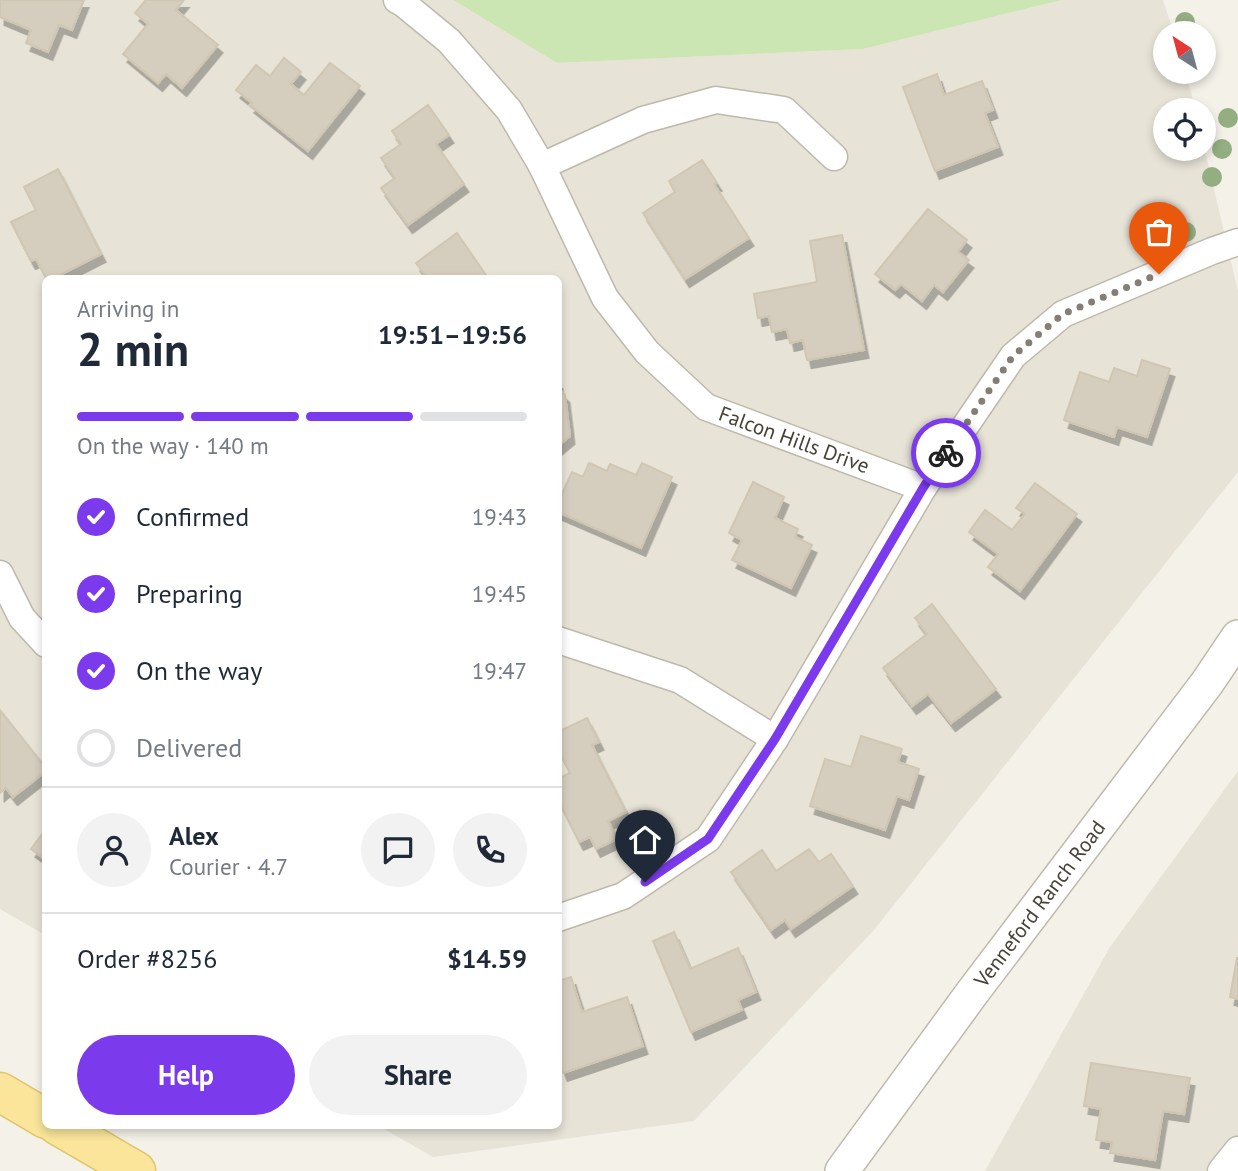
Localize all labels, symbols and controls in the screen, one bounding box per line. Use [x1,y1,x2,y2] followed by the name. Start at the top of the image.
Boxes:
[1153,21,1216,84] north arrow
[1153,21,1216,161] map controls
[1153,98,1216,161] button: locate
[1129,202,1189,274] pin
[1140,213,1178,251] icon: bag
[77,294,179,323] text: Arriving in
[378,318,527,351] text: 19:51–19:56
[77,319,189,379] text: 2 min
[715,400,873,479] street label: Falcon Hills Drive
[911,418,981,488] courier
[77,431,269,460] text: On the way · 140 m
[927,434,965,472] icon: bike
[77,498,115,536] icon: check
[136,500,249,533] text: Confirmed
[472,502,527,531] text: 19:43
[77,575,115,613] icon: check
[136,577,243,610] text: Preparing
[472,579,527,608] text: 19:45
[77,652,115,690] icon: check
[136,654,262,687] text: On the way
[472,656,527,685] text: 19:47
[136,731,242,764] text: Delivered
[615,810,675,882] pin
[77,813,151,887] button: person
[361,813,435,887] button: chat
[453,813,527,887] button: phone
[967,815,1111,993] street label: Venneford Ranch Road
[169,819,219,852] text: Alex
[626,821,664,859] icon: home
[169,852,288,881] text: Courier · 4.7
[77,942,217,975] text: Order #8256
[447,942,527,975] text: $14.59
[77,1035,295,1115] button: Help
[309,1035,527,1115] button: Share

